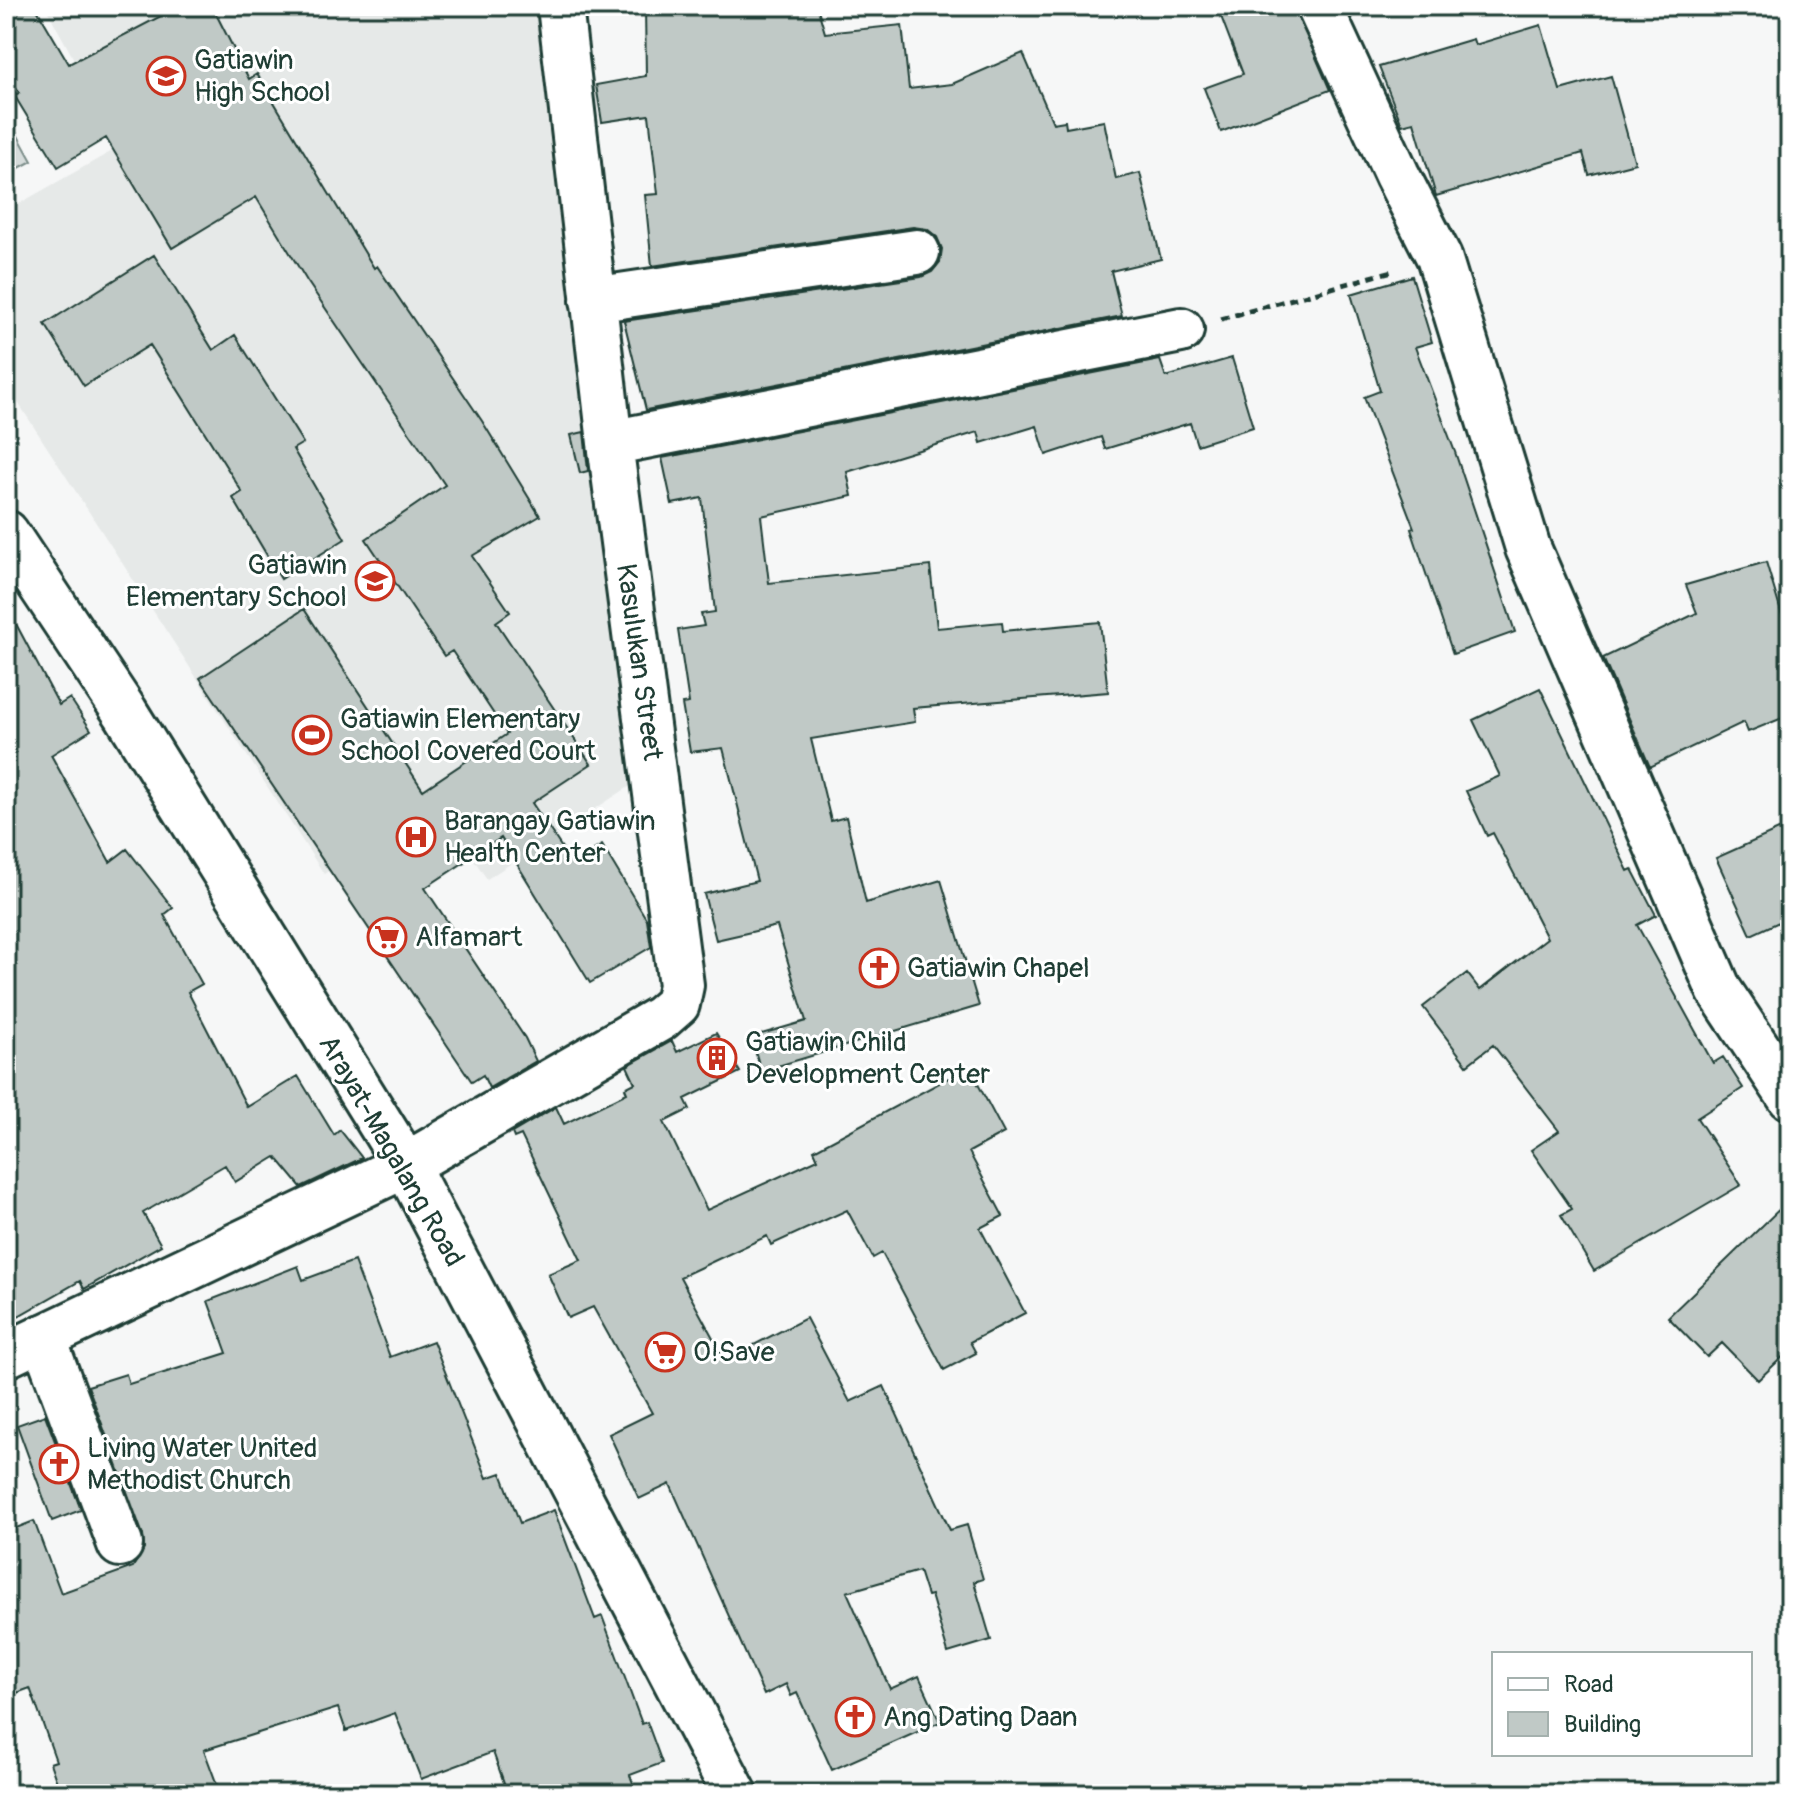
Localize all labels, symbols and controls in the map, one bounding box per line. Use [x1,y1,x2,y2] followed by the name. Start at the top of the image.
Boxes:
[194,43,331,110] place label: Gatiawin High School
[145,55,187,97] school or university icon: Gatiawin High School
[126,548,347,615] place label: Gatiawin Elementary School
[354,560,396,602] school or university icon: Gatiawin Elementary School
[608,561,670,763] street label: Kasulukan Street
[340,702,597,769] place label: Gatiawin Elementary School Covered Court
[291,714,333,756] sports icon: Gatiawin Elementary School Covered Court
[444,804,656,871] place label: Barangay Gatiawin Health Center
[395,816,437,858] hospital icon: Barangay Gatiawin Health Center
[366,916,408,958] supermarket icon: Alfamart
[415,920,523,955] place label: Alfamart
[858,947,900,989] church icon: Gatiawin Chapel
[907,951,1090,986] place label: Gatiawin Chapel
[745,1025,990,1092] place label: Gatiawin Child Development Center
[310,1029,472,1273] street label: Arayat-Magalang Road
[696,1037,738,1079] building icon: Gatiawin Child Development Center
[644,1331,686,1373] supermarket icon: O!Save
[693,1335,775,1370] place label: O!Save
[87,1431,317,1498] place label: Living Water United Methodist Church
[38,1443,80,1485] church icon: Living Water United Methodist Church
[1492,1652,1752,1756] legend
[1564,1670,1614,1699] text: Road
[834,1696,876,1738] church icon: Ang Dating Daan
[883,1700,1078,1735] place label: Ang Dating Daan
[1564,1710,1641,1739] text: Building

